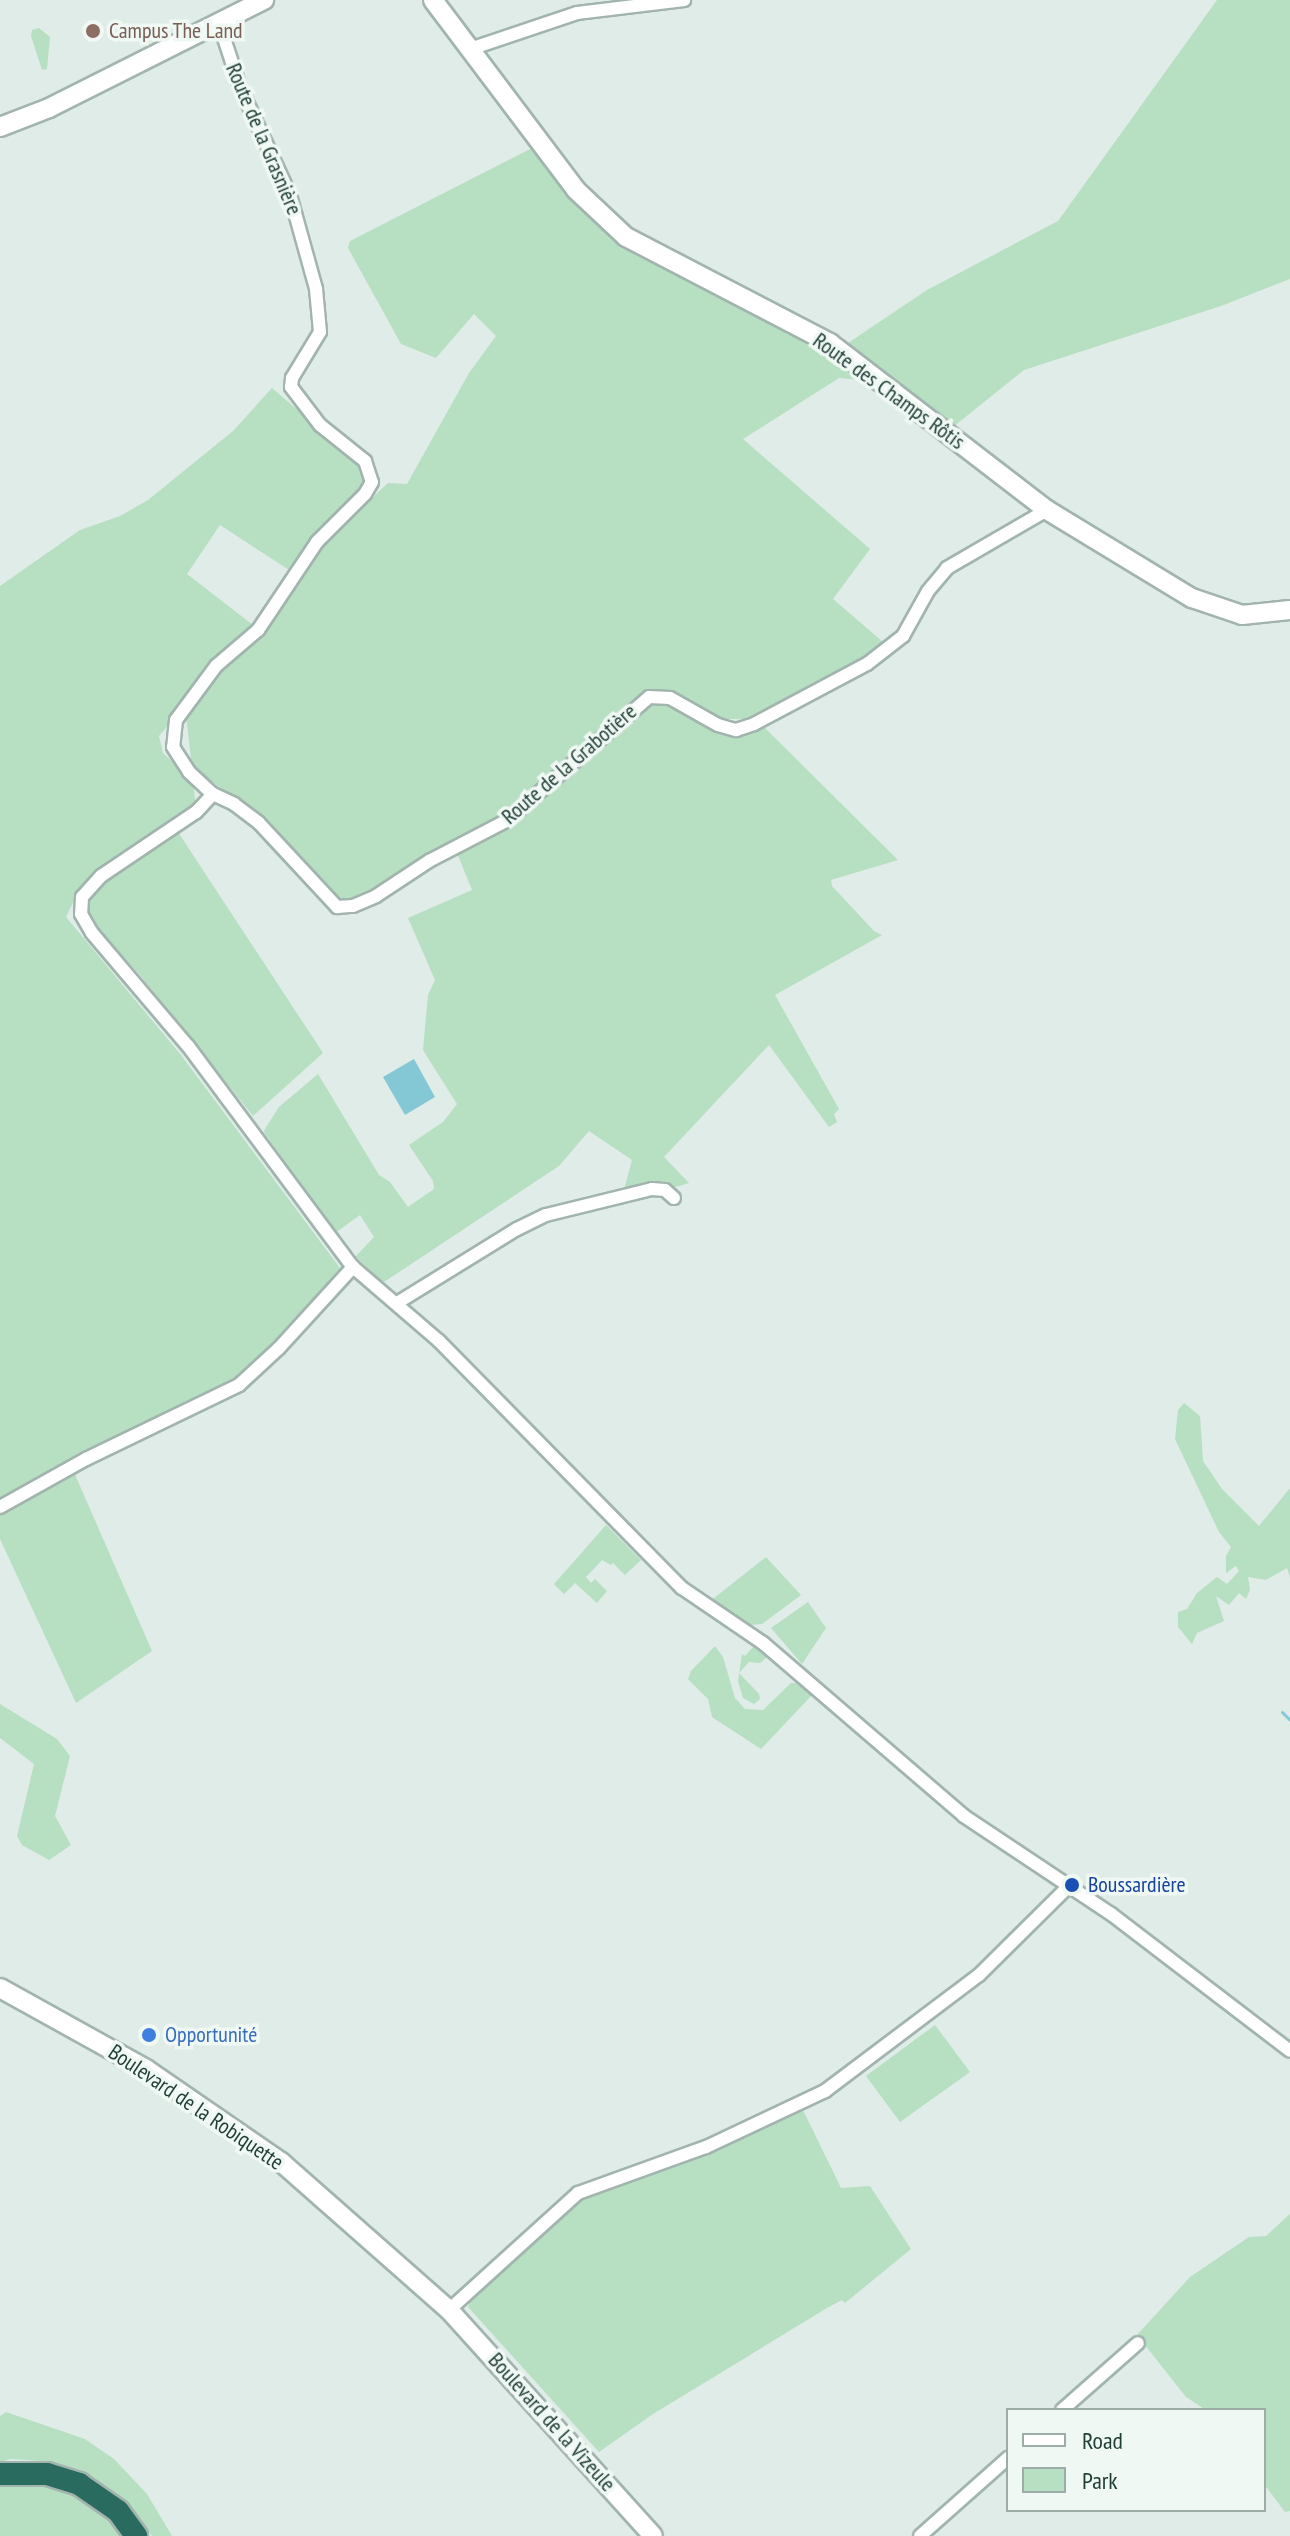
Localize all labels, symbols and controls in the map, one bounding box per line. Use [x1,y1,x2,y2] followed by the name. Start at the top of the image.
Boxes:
[109,18,243,44] place label: Campus The Land
[84,22,102,40] marker: Campus The Land
[220,59,308,219] street label: Route de la Grasnière
[808,327,970,455] street label: Route des Champs Rôtis
[496,698,642,830] street label: Route de la Grabotière
[1088,1872,1186,1898] place label: Boussardière
[1063,1876,1081,1894] marker: Boussardière
[165,2022,257,2048] place label: Opportunité
[140,2026,158,2044] marker: Opportunité
[103,2039,289,2175] street label: Boulevard de la Robiquette
[483,2347,621,2497] street label: Boulevard de la Vizeule
[1006,2408,1266,2512] legend
[1082,2425,1123,2456] text: Road
[1082,2465,1118,2496] text: Park

